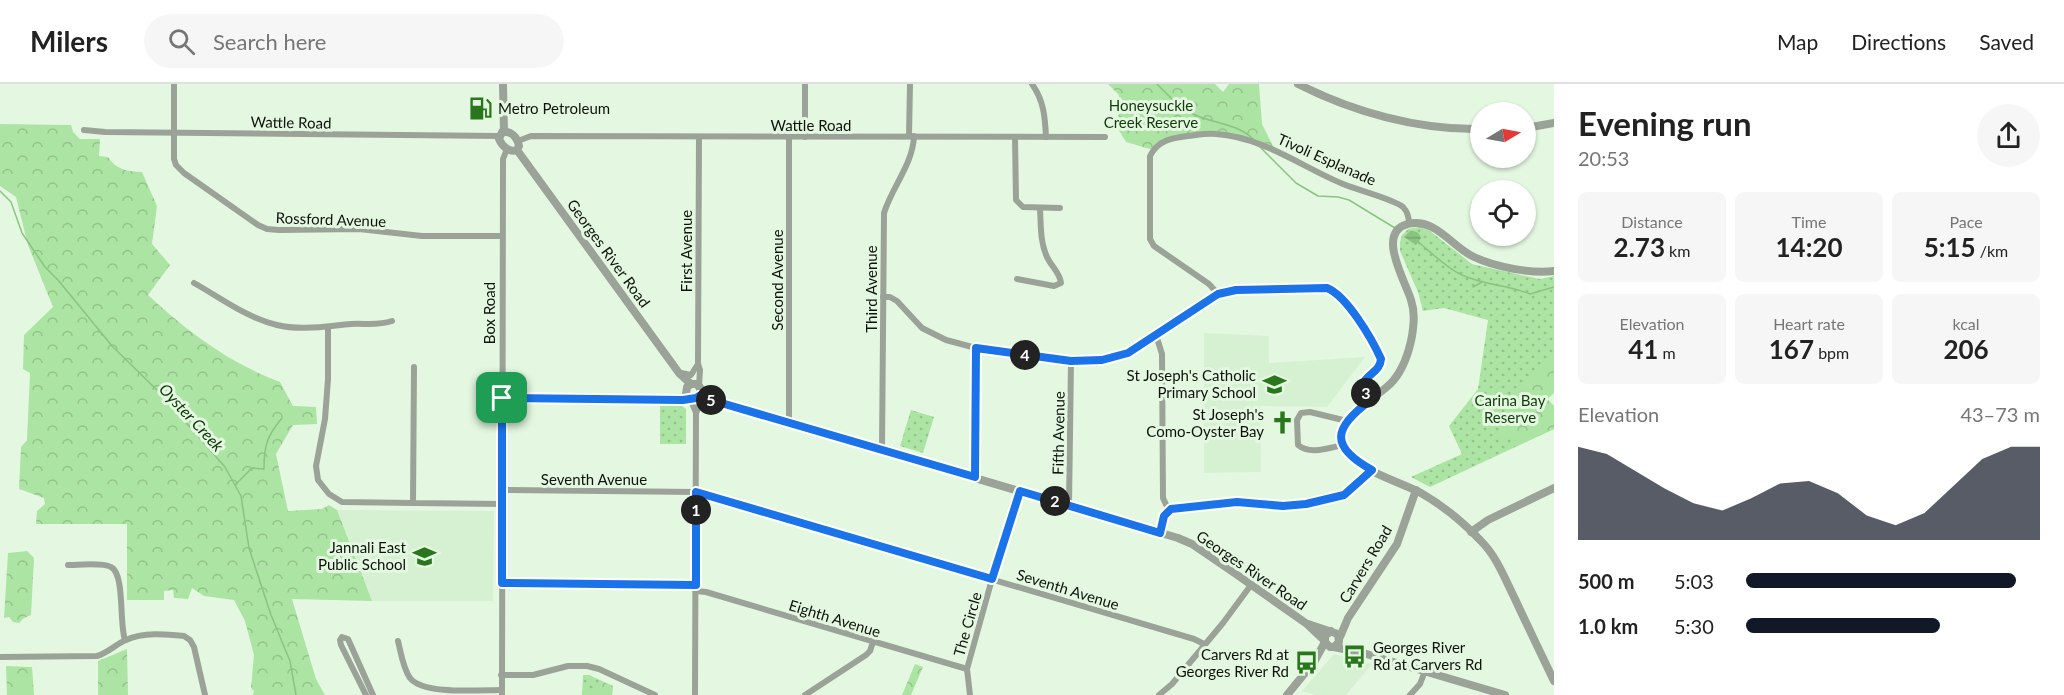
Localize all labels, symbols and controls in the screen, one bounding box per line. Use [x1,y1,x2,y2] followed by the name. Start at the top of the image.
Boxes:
[144,14,564,68] search box
[30,24,108,58] text: Milers
[165,25,198,58] icon: search
[213,28,326,55] text: Search here
[1777,29,1818,54] text: Map
[1851,29,1946,54] text: Directions
[1979,29,2034,54] text: Saved
[467,95,493,121] fuel station icon: Metro Petroleum
[1104,96,1198,131] park label: Honeysuckle Creek Reserve
[498,99,610,117] place label: Metro Petroleum
[1470,102,1536,168] north arrow
[1470,102,1536,246] map controls
[1578,103,1752,143] text: Evening run
[1977,104,2040,167] button: share
[250,112,332,132] street label: Wattle Road
[771,116,851,134] street label: Wattle Road
[1275,129,1379,189] street label: Tivoli Esplanade
[1578,146,1629,170] text: 20:53
[1470,180,1536,246] button: locate
[564,195,654,311] street label: Georges River Road
[275,208,387,230] street label: Rossford Avenue
[677,210,695,292] street label: First Avenue
[1621,212,1683,231] text: Distance
[1792,212,1826,231] text: Time
[1949,212,1983,231] text: Pace
[768,229,786,331] street label: Second Avenue
[1614,231,1665,263] text: 2.73
[1775,231,1843,263] text: 14:20
[1924,231,1976,263] text: 5:15
[1665,241,1690,260] text: km
[1976,241,2008,260] text: /km
[862,245,880,333] street label: Third Avenue
[480,282,498,344] street label: Box Road
[1620,314,1685,333] text: Elevation
[1773,314,1845,333] text: Heart rate
[1952,314,1980,333] text: kcal
[1628,333,1658,365] text: 41
[1769,333,1814,365] text: 167
[1943,333,1989,365] text: 206
[1010,340,1040,370] pin: 4
[1658,343,1676,362] text: m
[1814,343,1849,362] text: bpm
[1020,345,1030,364] text: 4
[1127,366,1256,401] place label: St Joseph's Catholic Primary School
[1261,371,1287,397] school or university icon: St Joseph's Catholic Primary School
[476,372,527,423] pin
[1351,378,1381,408] pin: 3
[156,379,228,455] water label: Oyster Creek
[485,381,518,414] icon: arrive
[1361,383,1371,402] text: 3
[696,385,726,415] pin: 5
[706,390,716,409] text: 5
[1048,391,1068,475] street label: Fifth Avenue
[1475,391,1546,426] park label: Carina Bay Reserve
[1578,402,1659,426] text: Elevation
[1960,402,2040,426] text: 43–73 m
[1146,405,1264,440] place label: St Joseph's Como-Oyster Bay
[1269,410,1295,436] church icon: St Joseph's Como-Oyster Bay
[541,470,647,488] street label: Seventh Avenue
[1040,486,1070,516] pin: 2
[1050,491,1060,510] text: 2
[681,495,711,525] pin: 1
[691,500,701,519] text: 1
[1335,522,1395,606] street label: Carvers Road
[1193,526,1311,614] street label: Georges River Road
[318,538,407,573] place label: Jannali East Public School
[411,543,437,569] school or university icon: Jannali East Public School
[1015,565,1122,613] street label: Seventh Avenue
[1578,569,1634,593] text: 500 m
[1674,569,1714,593] text: 5:03
[949,590,985,658] street label: The Circle
[787,595,883,641] street label: Eighth Avenue
[1578,614,1638,638] text: 1.0 km
[1674,614,1714,638] text: 5:30
[1373,638,1482,673] place label: Georges River Rd at Carvers Rd
[1342,643,1368,669] bus stop icon: Georges River Rd at Carvers Rd
[1176,645,1290,680] place label: Carvers Rd at Georges River Rd
[1294,650,1320,676] bus stop icon: Carvers Rd at Georges River Rd

